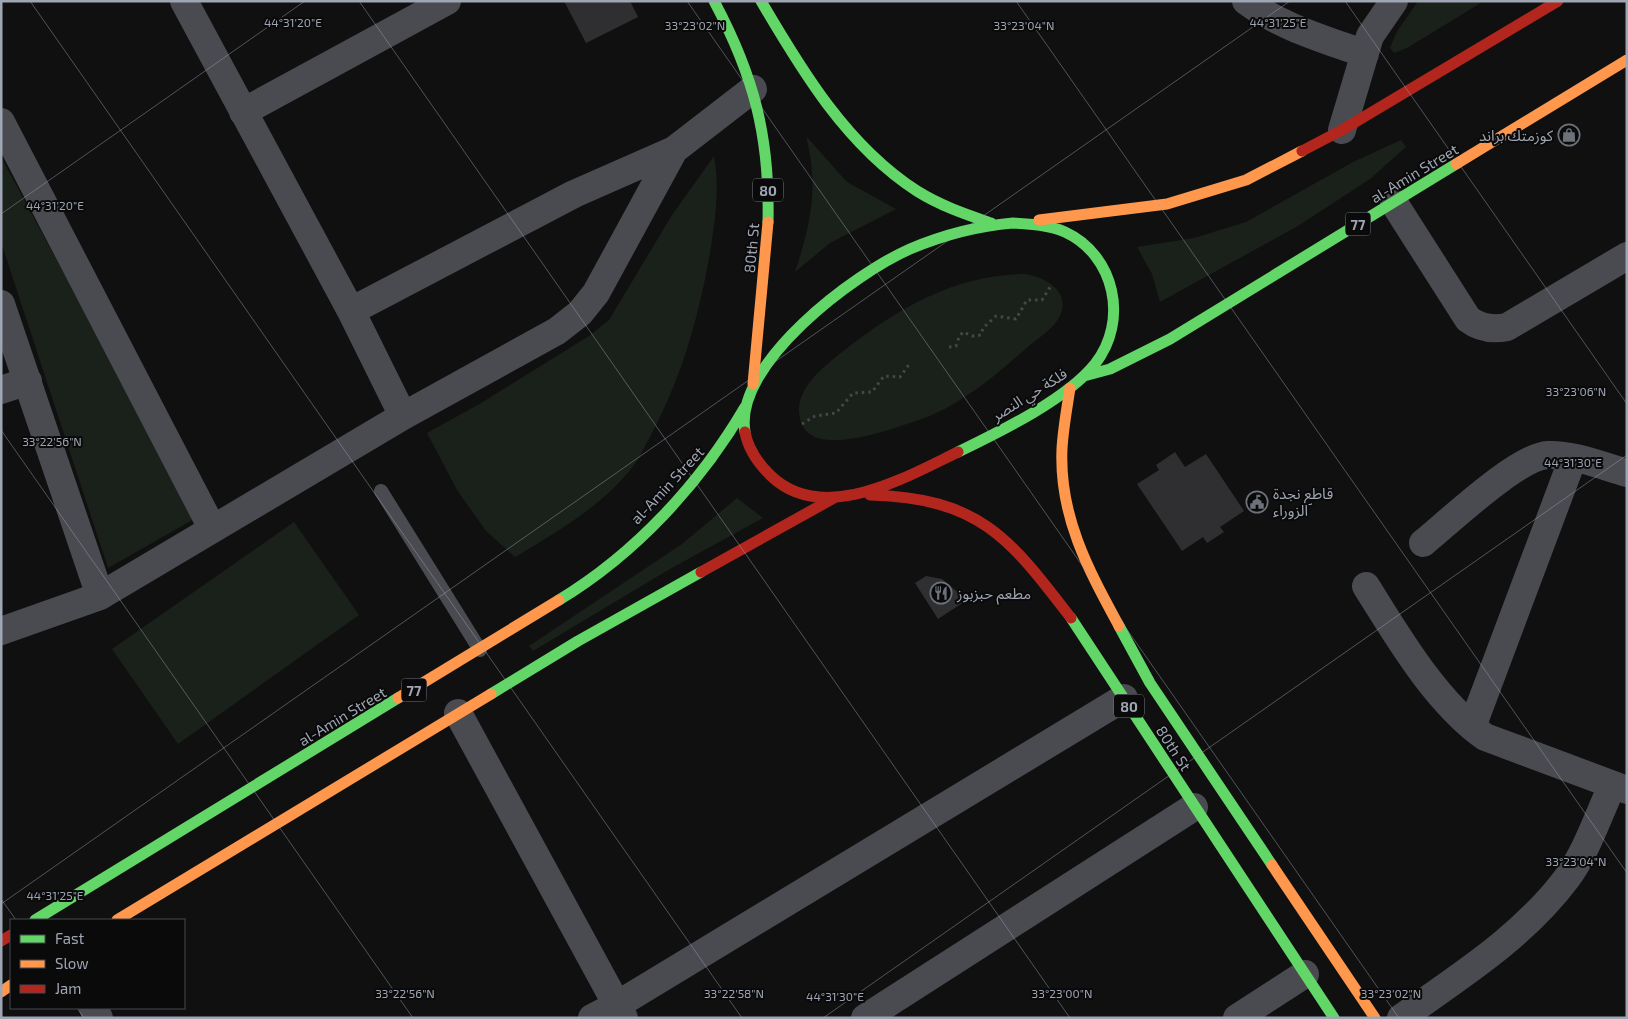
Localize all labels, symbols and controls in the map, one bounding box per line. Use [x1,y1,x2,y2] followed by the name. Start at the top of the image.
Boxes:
[264,15,322,29] text: 44°31'20"E
[1249,15,1307,29] text: 44°31'25"E
[665,18,725,32] text: 33°23'02"N
[994,18,1054,32] text: 33°23'04"N
[1557,123,1581,147] shop icon: كوزمتك براند
[1479,126,1554,145] place label: كوزمتك براند
[1367,140,1461,206] street label: al-Amin Street
[753,178,783,202] road number: 80
[26,198,84,212] text: 44°31'20"E
[1346,212,1370,235] road number: 77
[740,222,762,274] street label: 80th St
[987,364,1072,428] street label: فلكة حي النصر
[1546,384,1606,398] text: 33°23'06"N
[22,434,82,448] text: 33°22'56"N
[627,442,708,527] street label: al-Amin Street
[1544,455,1602,469] text: 44°31'30"E
[1273,484,1333,520] place label: قاطع نجدة الزوراء
[1245,490,1269,514] public building icon: قاطع نجدة الزوراء
[929,581,953,605] restaurant icon: مطعم حبزبوز
[956,584,1031,605] place label: مطعم حبزبوز
[402,678,426,702] road number: 77
[295,683,389,749] street label: al-Amin Street
[1114,694,1144,718] road number: 80
[1153,722,1195,774] street label: 80th St
[1546,854,1606,868] text: 33°23'04"N
[26,888,84,902] text: 44°31'25"E
[10,919,185,1009] legend
[55,929,85,947] text: Fast
[55,954,89,972] text: Slow
[55,979,81,997] text: Jam
[375,986,435,1000] text: 33°22'56"N
[704,986,764,1000] text: 33°22'58"N
[1032,986,1092,1000] text: 33°23'00"N
[1361,986,1421,1000] text: 33°23'02"N
[806,989,864,1003] text: 44°31'30"E

